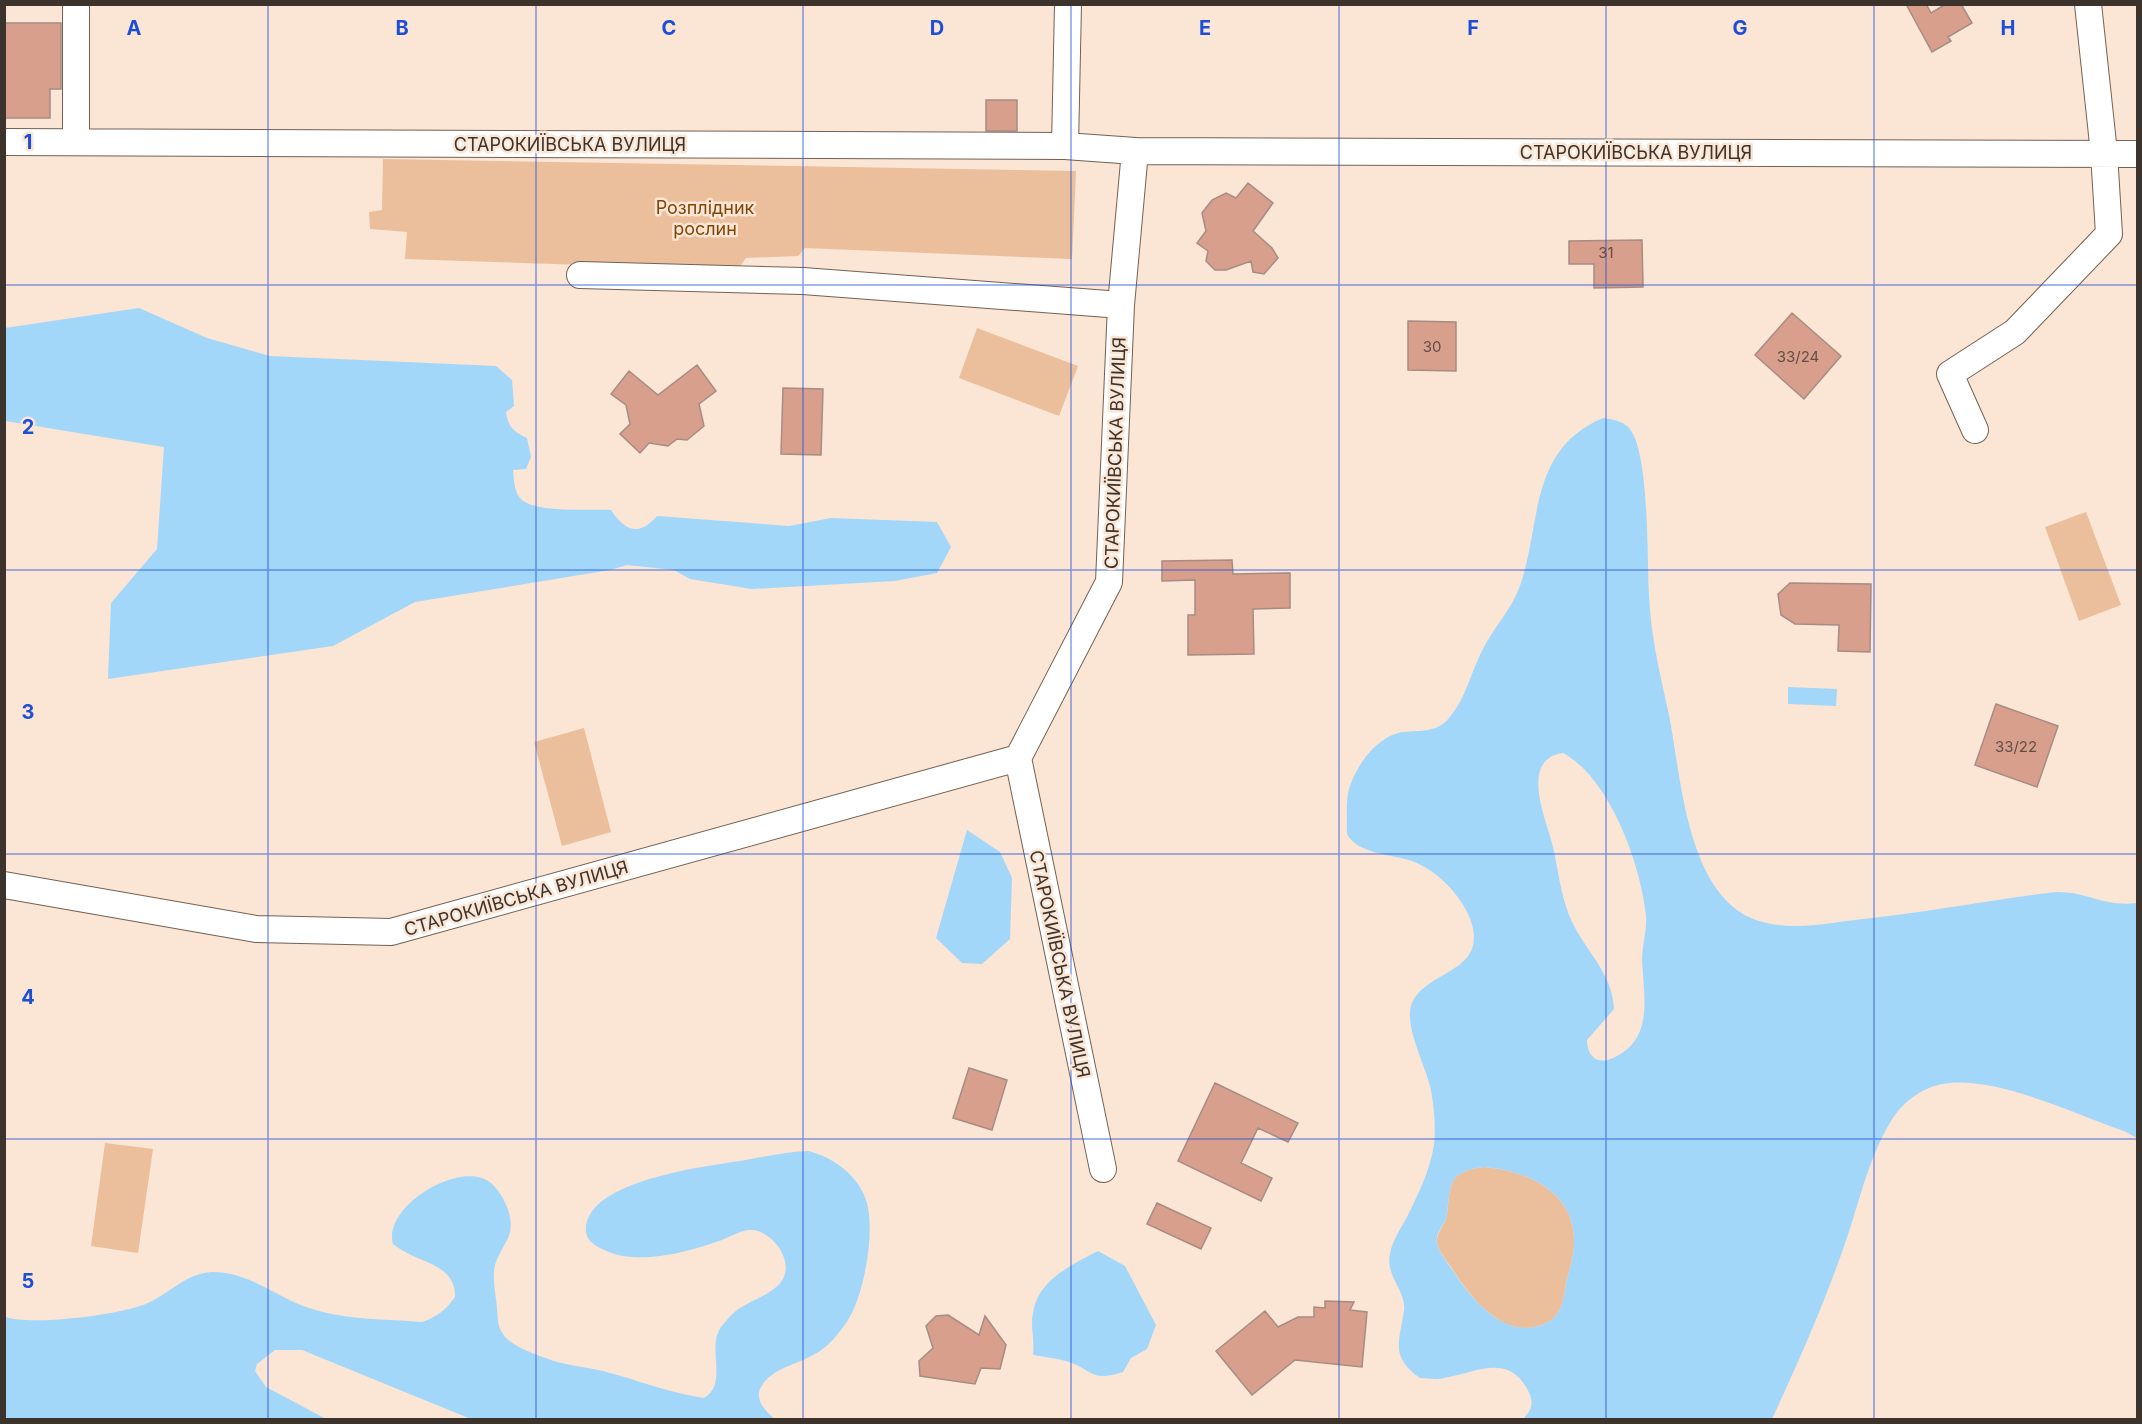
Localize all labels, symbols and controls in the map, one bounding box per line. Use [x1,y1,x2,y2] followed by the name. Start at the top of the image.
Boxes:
[127,16,142,40] text: A
[395,16,409,40] text: B
[662,16,676,40] text: C
[930,16,944,40] text: D
[1199,16,1211,40] text: E
[1467,16,1479,40] text: F
[1732,16,1748,40] text: G
[2001,16,2015,40] text: H
[24,130,32,154] text: 1
[454,133,686,155] street label: СТАРОКИЇВСЬКА ВУЛИЦЯ
[1520,141,1752,163] street label: СТАРОКИЇВСЬКА ВУЛИЦЯ
[656,197,755,239] park label: Розплідник рослин
[1598,243,1614,262] house number: 31
[1099,337,1130,569] street label: СТАРОКИЇВСЬКА ВУЛИЦЯ
[1423,337,1441,356] house number: 30
[1777,347,1819,366] house number: 33/24
[22,415,34,439] text: 2
[22,700,34,724] text: 3
[1995,737,2037,756] house number: 33/22
[1026,848,1095,1080] street label: СТАРОКИЇВСЬКА ВУЛИЦЯ
[401,855,631,940] street label: СТАРОКИЇВСЬКА ВУЛИЦЯ
[21,985,35,1009] text: 4
[22,1269,34,1293] text: 5

